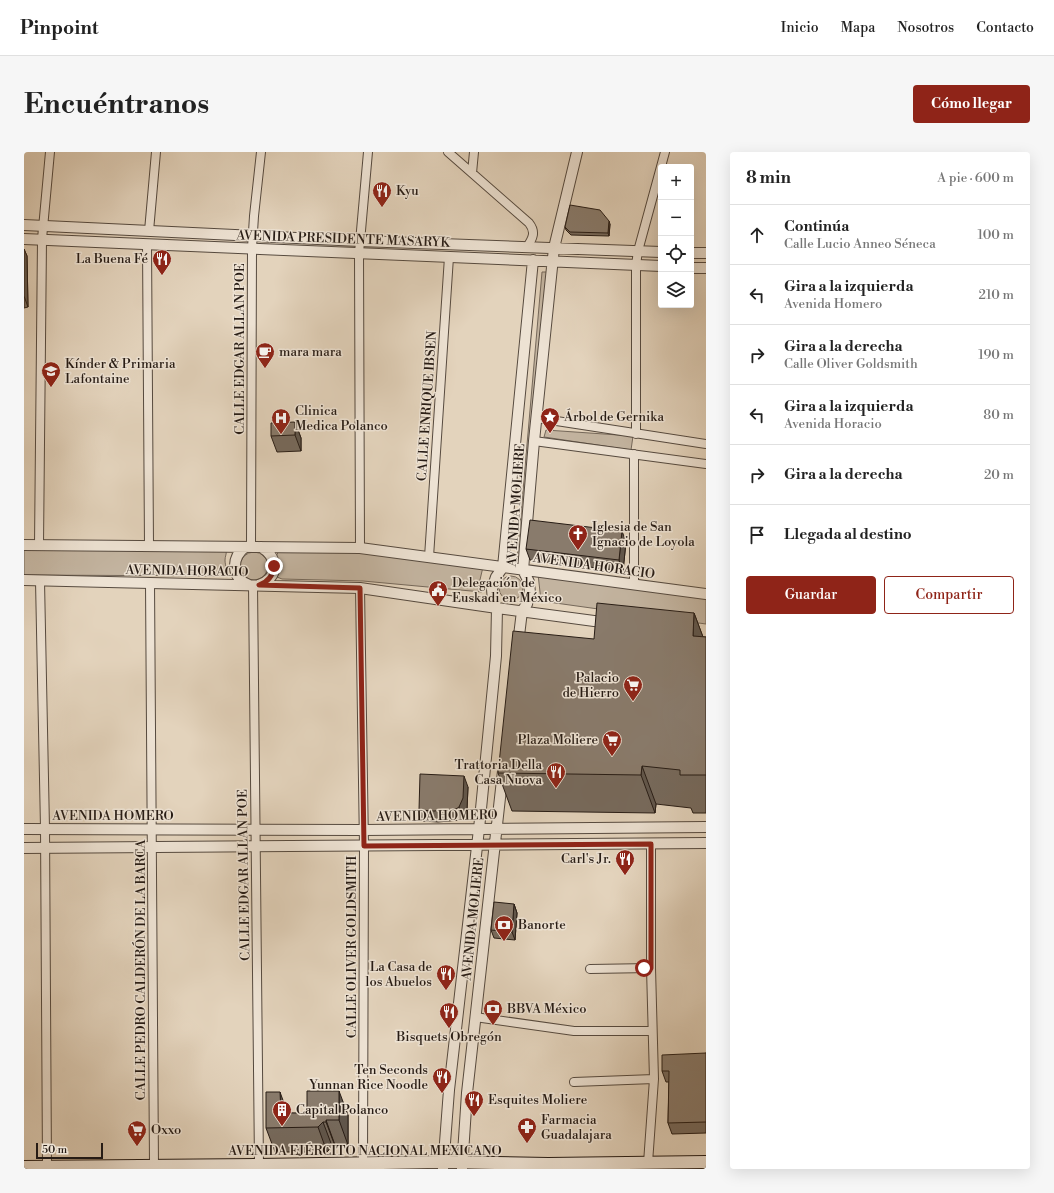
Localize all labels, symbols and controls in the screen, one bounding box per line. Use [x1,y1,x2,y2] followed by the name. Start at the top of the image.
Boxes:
[20,16,99,40] text: Pinpoint
[781,19,819,37] text: Inicio
[841,19,875,37] text: Mapa
[897,19,954,37] text: Nosotros
[976,19,1034,37] text: Contacto
[913,85,1030,123] button: Cómo llegar
[24,87,209,122] text: Encuéntranos
[658,164,694,308] map controls
[658,164,694,200] button: +
[746,167,791,189] text: 8 min
[937,170,1014,186] text: A pie · 600 m
[371,180,393,208] restaurant icon: Kyu
[396,183,419,199] place label: Kyu
[658,200,694,236] button: −
[784,217,849,236] text: Continúa
[746,224,768,246] icon: ahead
[235,227,452,251] street label: AVENIDA PRESIDENTE MASARYK
[978,227,1014,243] text: 100 m
[658,236,694,272] button: locate
[784,236,936,252] text: Calle Lucio Anneo Séneca
[151,248,173,276] restaurant icon: La Buena Fé
[76,251,148,267] place label: La Buena Fé
[232,263,248,435] street label: CALLE EDGAR ALLAN POE
[658,272,694,308] button: layers
[784,277,914,296] text: Gira a la izquierda
[746,284,768,306] icon: left
[979,287,1014,303] text: 210 m
[784,296,882,312] text: Avenida Homero
[414,330,440,482] street label: CALLE ENRIQUE IBSEN
[784,337,903,356] text: Gira a la derecha
[254,341,276,369] cafe icon: mara mara
[279,344,342,360] place label: mara mara
[746,344,768,366] icon: right
[978,347,1014,363] text: 190 m
[65,356,176,387] place label: Kínder & Primaria Lafontaine
[784,356,918,372] text: Calle Oliver Goldsmith
[40,360,62,388] school or university icon: Kínder & Primaria Lafontaine
[784,397,914,416] text: Gira a la izquierda
[295,403,388,434] place label: Clinica Medica Polanco
[746,404,768,426] icon: left
[539,406,561,434] place icon: Árbol de Gernika
[270,407,292,435] hospital icon: Clinica Medica Polanco
[983,407,1014,423] text: 80 m
[563,408,665,425] place label: Árbol de Gernika
[784,416,882,432] text: Avenida Horacio
[504,443,528,568] street label: AVENIDA MOLIERE
[746,464,768,486] icon: right
[784,465,903,484] text: Gira a la derecha
[984,467,1014,483] text: 20 m
[592,519,695,550] place label: Iglesia de San Ignacio de Loyola
[567,523,589,551] church icon: Iglesia de San Ignacio de Loyola
[746,524,768,546] icon: arrive
[784,525,912,544] text: Llegada al destino
[531,549,656,582] street label: AVENIDA HORACIO
[265,557,283,575] route end
[124,562,249,580] street label: AVENIDA HORACIO
[452,575,562,606] place label: Delegación de Euskadi en México
[746,576,876,614] button: Guardar
[884,576,1014,614] button: Compartir
[427,579,449,607] public building icon: Delegación de Euskadi en México
[562,670,619,701] place label: Palacio de Hierro
[622,674,644,702] supermarket icon: Palacio de Hierro
[601,729,623,757] supermarket icon: Plaza Moliere
[518,732,598,748] place label: Plaza Moliere
[455,757,542,788] place label: Trattoria Della Casa Nuova
[545,761,567,789] restaurant icon: Trattoria Della Casa Nuova
[235,789,253,961] street label: CALLE EDGAR ALLAN POE
[375,807,498,825] street label: AVENIDA HOMERO
[51,808,174,824] street label: AVENIDA HOMERO
[132,838,149,1101] street label: CALLE PEDRO CALDERÓN DE LA BARCA
[614,848,636,876] restaurant icon: Carl's Jr.
[561,851,611,867] place label: Carl's Jr.
[344,855,360,1038] street label: CALLE OLIVER GOLDSMITH
[458,857,487,982] street label: AVENIDA MOLIERE
[493,914,515,942] bank icon: Banorte
[517,917,566,933] place label: Banorte
[366,959,432,990] place label: La Casa de los Abuelos
[635,959,653,977] route start
[435,963,457,991] restaurant icon: La Casa de los Abuelos
[482,998,504,1026] bank icon: BBVA México
[438,1001,460,1029] restaurant icon: Bisquets Obregón
[506,1001,587,1017] place label: BBVA México
[395,1029,502,1045] place label: Bisquets Obregón
[308,1062,428,1093] place label: Ten Seconds Yunnan Rice Noodle
[431,1066,453,1094] restaurant icon: Ten Seconds Yunnan Rice Noodle
[463,1089,485,1117] restaurant icon: Esquites Moliere
[488,1092,588,1108] place label: Esquites Moliere
[271,1099,293,1127] building icon: Capital Polanco
[296,1102,388,1118] place label: Capital Polanco
[541,1112,612,1143] place label: Farmacia Guadalajara
[516,1116,538,1144] pharmacy icon: Farmacia Guadalajara
[126,1119,148,1147] supermarket icon: Oxxo
[151,1122,181,1138] place label: Oxxo
[36,1141,103,1160] scale bar
[227,1142,502,1159] street label: AVENIDA EJÉRCITO NACIONAL MEXICANO
[42,1143,67,1157] text: 50 m

